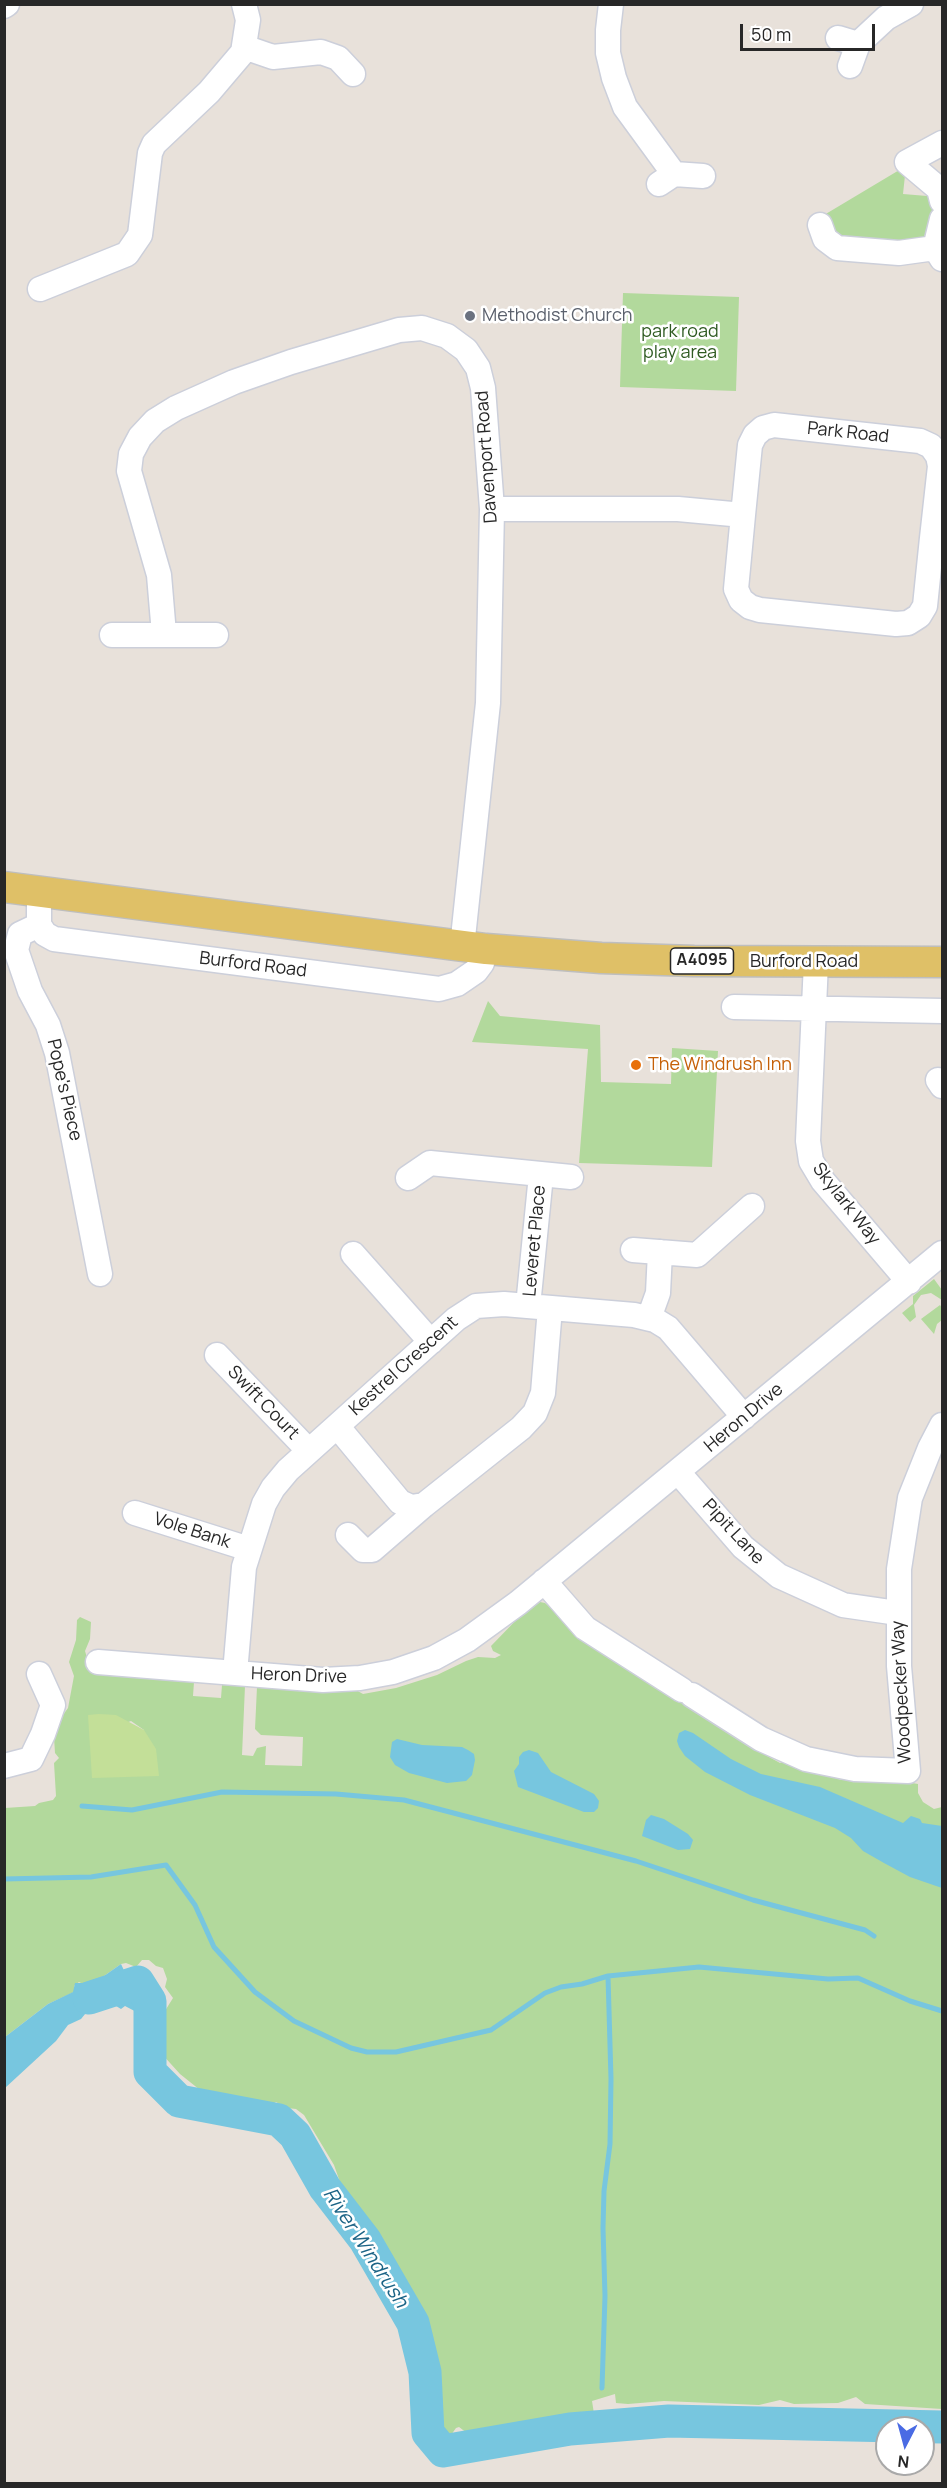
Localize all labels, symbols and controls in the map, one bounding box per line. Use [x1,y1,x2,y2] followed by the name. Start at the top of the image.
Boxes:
[743,12,878,50] scale bar
[751,22,791,46] text: 50 m
[482,305,633,327] place label: Methodist Church
[463,309,477,323] marker: Methodist Church
[641,321,719,364] park label: park road play area
[472,390,502,524] street label: Davenport Road
[806,418,890,448] street label: Park Road
[198,948,308,982] street label: Burford Road
[670,948,734,974] road number: A4095
[750,951,858,973] street label: Burford Road
[42,1037,86,1143] street label: Pope's Piece
[648,1054,792,1076] place label: The Windrush Inn
[629,1058,643,1072] marker: The Windrush Inn
[807,1159,885,1249] street label: Skylark Way
[519,1184,551,1298] street label: Leveret Place
[345,1312,463,1420] street label: Kestrel Crescent
[223,1362,303,1444] street label: Swift Court
[700,1379,788,1457] street label: Heron Drive
[697,1495,769,1569] street label: Pipit Lane
[151,1508,233,1554] street label: Vole Bank
[887,1620,917,1764] street label: Woodpecker Way
[251,1664,347,1688] street label: Heron Drive
[317,2184,413,2312] water label: River Windrush
[875,2416,935,2476] north arrow
[896,2450,910,2473] text: N

